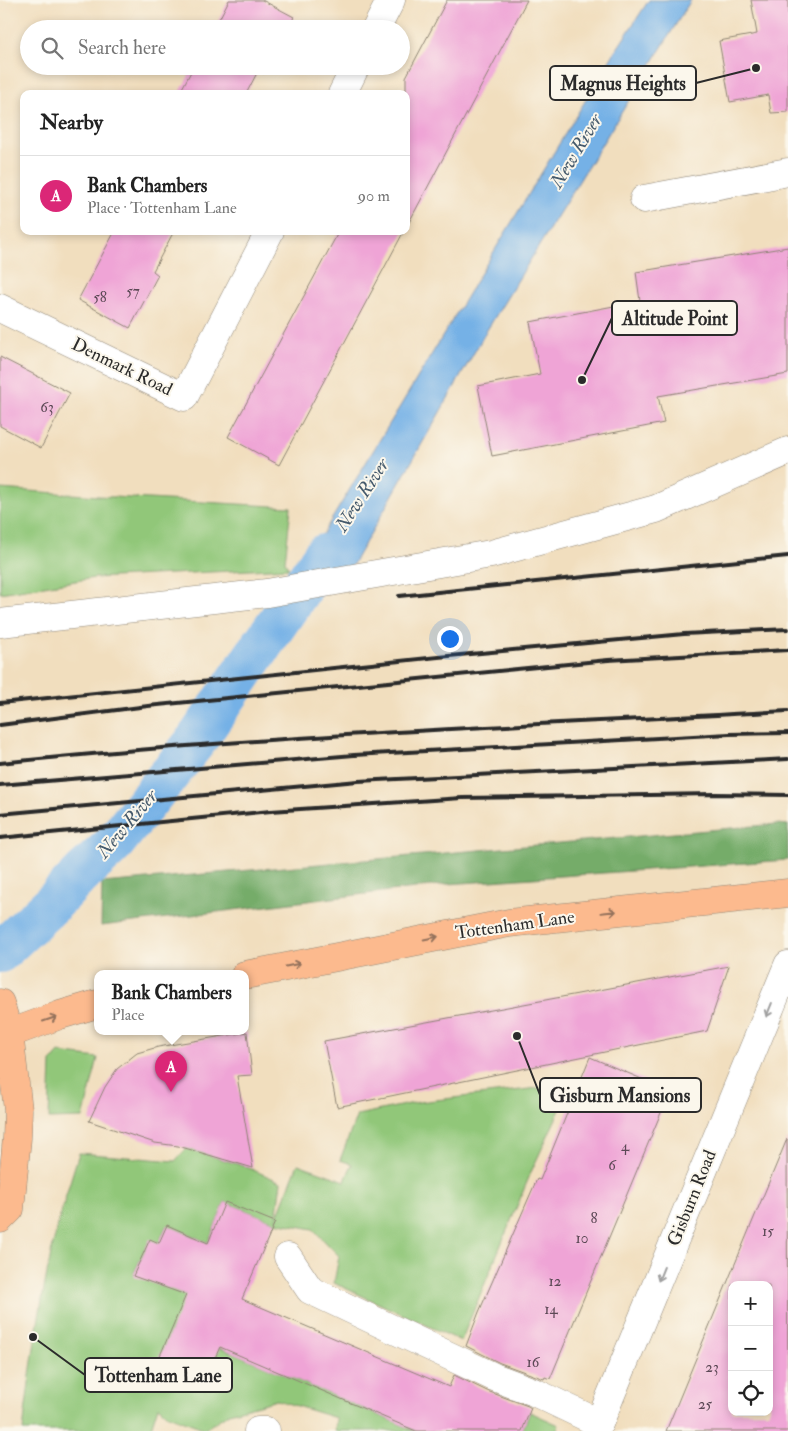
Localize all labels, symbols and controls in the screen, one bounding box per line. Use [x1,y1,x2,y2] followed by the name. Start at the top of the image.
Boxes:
[20,20,410,75] search box
[38,34,66,62] icon: search
[78,36,166,60] text: Search here
[550,66,696,100] callout: Magnus Heights
[559,72,686,97] text: Magnus Heights
[40,109,103,136] text: Nearby
[544,109,608,193] water label: New River
[87,174,207,198] text: Bank Chambers
[51,186,61,206] text: A
[358,186,390,206] text: 90 m
[87,198,237,218] text: Place · Tottenham Lane
[126,282,140,301] house number: 57
[93,288,107,307] house number: 58
[612,301,737,335] callout: Altitude Point
[621,307,729,331] text: Altitude Point
[68,333,176,401] street label: Denmark Road
[40,398,54,417] house number: 63
[329,453,395,537] water label: New River
[437,626,463,652] your location
[91,784,163,864] water label: New River
[454,905,576,945] street label: Tottenham Lane
[601,907,617,917] one-way arrow
[423,933,439,943] one-way arrow
[284,960,300,970] one-way arrow
[94,970,249,1035] popup
[111,981,232,1005] text: Bank Chambers
[764,1002,774,1017] one-way arrow
[111,1005,145,1025] text: Place
[42,1014,57,1023] one-way arrow
[155,1051,187,1092] pin: A
[540,1078,701,1112] callout: Gisburn Mansions
[550,1084,691,1108] text: Gisburn Mansions
[621,1137,630,1156] house number: 4
[662,1146,722,1249] street label: Gisburn Road
[608,1156,617,1175] house number: 6
[590,1209,598,1228] house number: 8
[762,1222,774,1241] house number: 15
[576,1229,588,1248] house number: 10
[656,1266,665,1281] one-way arrow
[549,1272,562,1291] house number: 12
[728,1281,773,1416] map controls
[728,1281,773,1326] button: +
[544,1300,559,1319] house number: 14
[728,1326,773,1371] button: −
[527,1353,541,1372] house number: 16
[85,1358,232,1392] callout: Tottenham Lane
[705,1358,719,1377] house number: 23
[94,1364,221,1388] text: Tottenham Lane
[728,1371,773,1416] button: locate
[698,1395,712,1414] house number: 25

